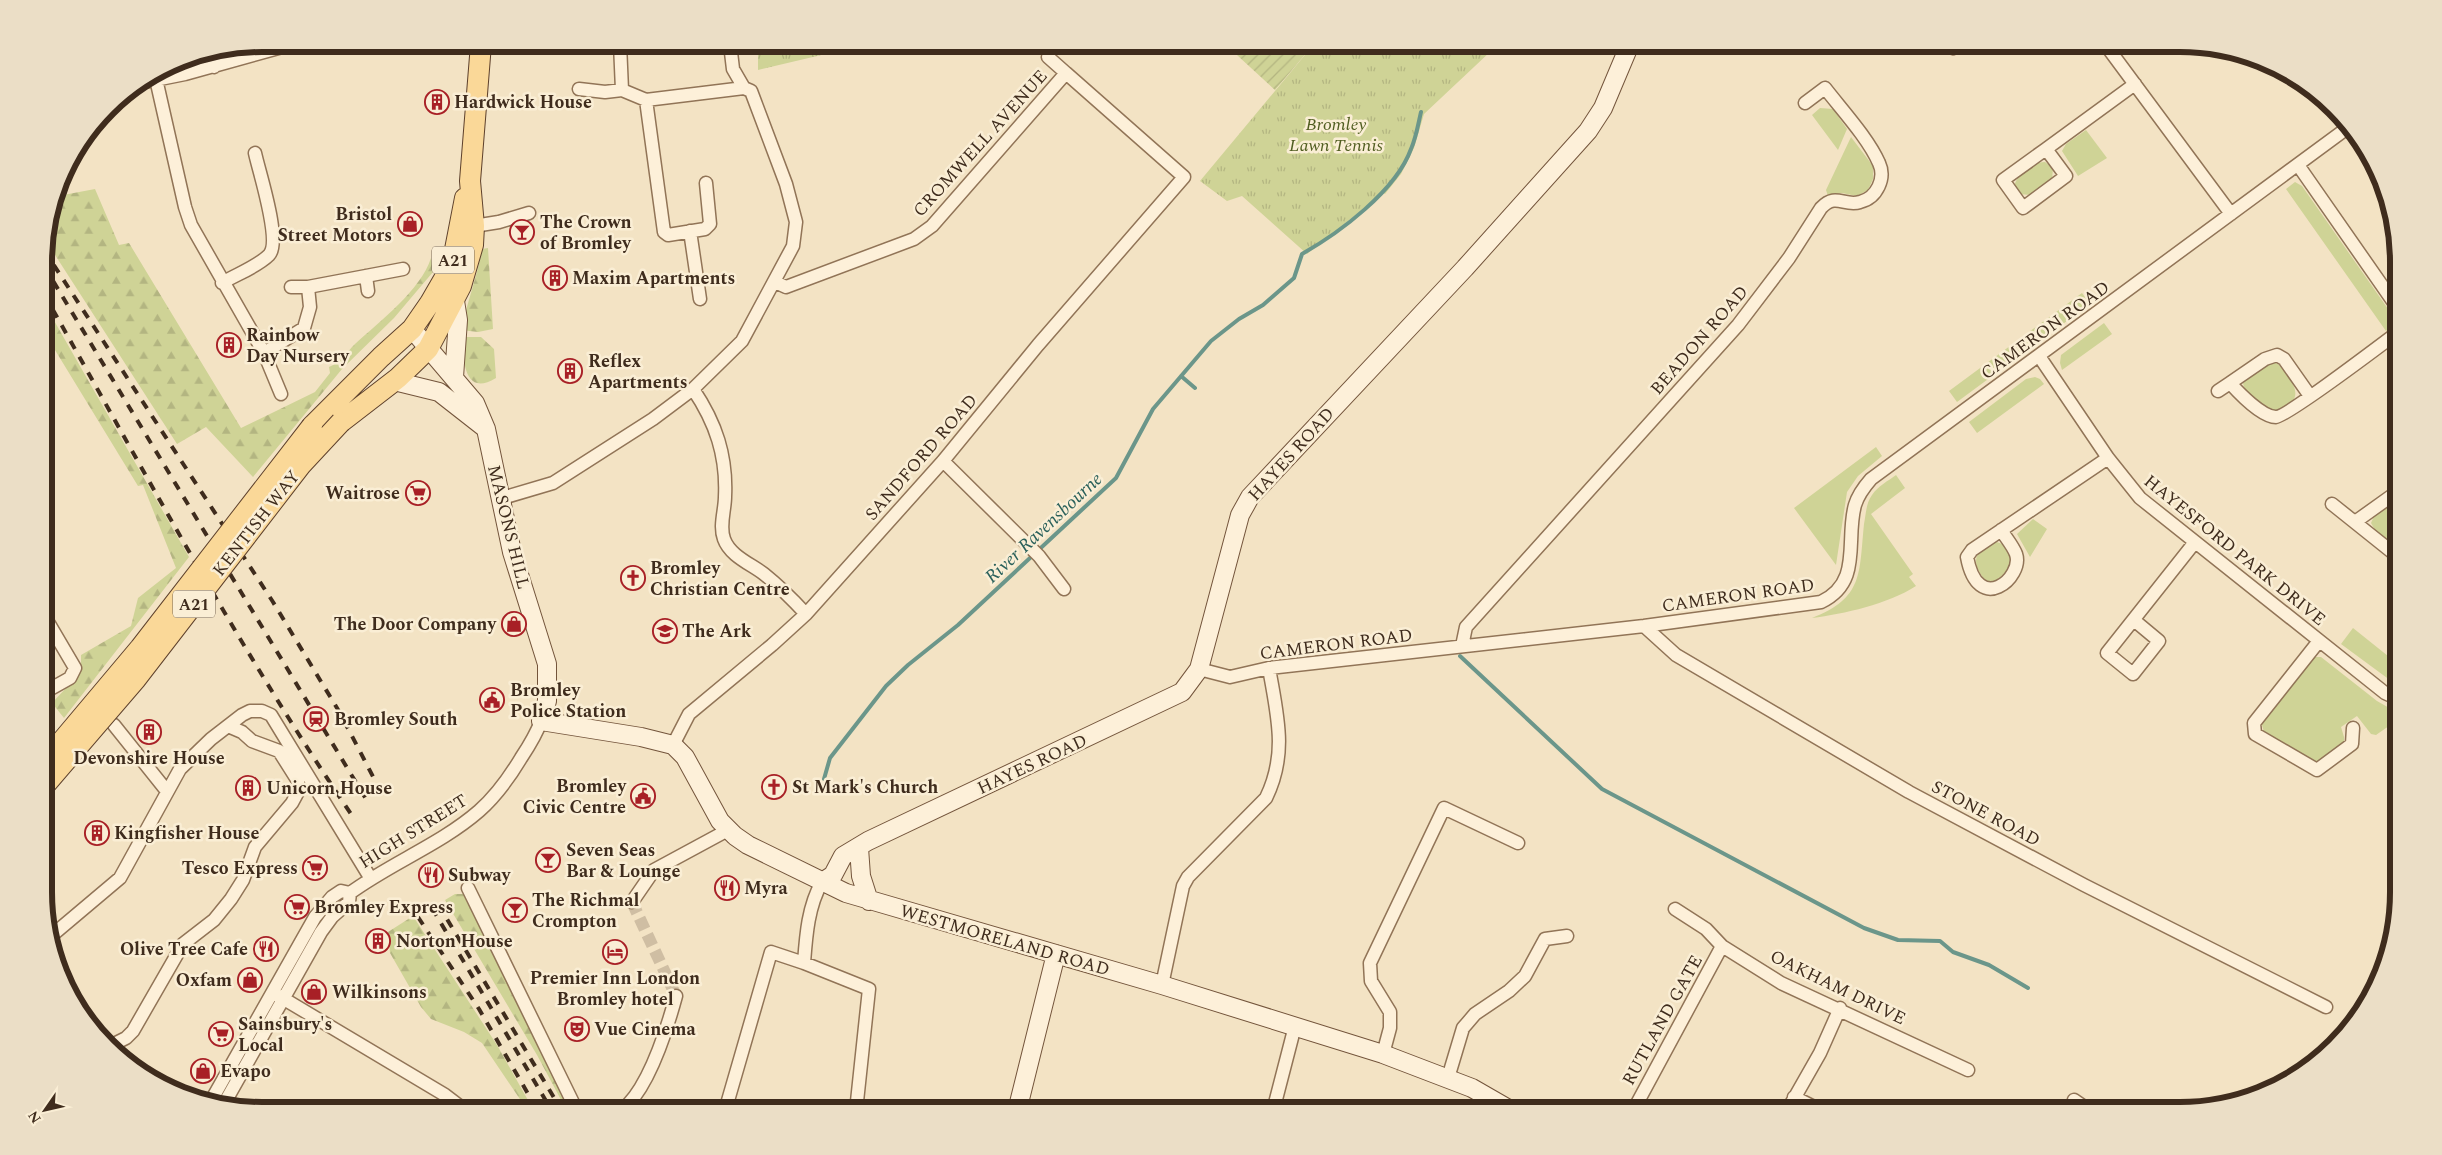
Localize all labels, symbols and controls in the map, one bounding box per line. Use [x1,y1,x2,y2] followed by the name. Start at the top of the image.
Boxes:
[907,63,1054,223] street label: CROMWELL AVENUE
[424,89,450,115] building icon: Hardwick House
[454,89,592,116] place label: Hardwick House
[1289,111,1384,159] park label: Bromley Lawn Tennis
[277,201,392,249] place label: Bristol Street Motors
[540,209,632,257] place label: The Crown of Bromley
[397,211,423,237] shop icon: Bristol Street Motors
[509,219,535,245] bar icon: The Crown of Bromley
[432,246,474,274] road number: A21
[542,265,568,291] building icon: Maxim Apartments
[572,265,735,292] place label: Maxim Apartments
[1975,274,2115,387] street label: CAMERON ROAD
[1644,279,1755,401] street label: BEADON ROAD
[246,322,350,370] place label: Rainbow Day Nursery
[216,332,242,358] building icon: Rainbow Day Nursery
[588,348,688,396] place label: Reflex Apartments
[557,358,583,384] building icon: Reflex Apartments
[859,388,984,527] street label: SANDFORD ROAD
[1242,401,1341,507] street label: HAYES ROAD
[480,462,537,592] street label: MASONS HILL
[206,464,307,582] street label: KENTISH WAY
[978,466,1110,591] water label: River Ravensbourne
[2138,468,2332,632] street label: HAYESFORD PARK DRIVE
[325,480,400,507] place label: Waitrose
[405,480,431,506] supermarket icon: Waitrose
[650,555,790,603] place label: Bromley Christian Centre
[620,565,646,591] church icon: Bromley Christian Centre
[1660,571,1816,620] street label: CAMERON ROAD
[173,590,215,618] road number: A21
[334,611,497,638] place label: The Door Company
[501,611,527,637] shop icon: The Door Company
[652,618,678,644] school or university icon: The Ark
[682,618,752,645] place label: The Ark
[1258,622,1414,667] street label: CAMERON ROAD
[510,677,626,725] place label: Bromley Police Station
[479,687,505,713] public building icon: Bromley Police Station
[303,706,329,732] station icon: Bromley South
[334,706,458,733] place label: Bromley South
[136,719,162,745] building icon: Devonshire House
[973,727,1092,802] street label: HAYES ROAD
[73,745,225,772] place label: Devonshire House
[523,773,627,821] place label: Bromley Civic Centre
[1926,773,2045,854] street label: STONE ROAD
[761,774,787,800] church icon: St Mark's Church
[792,774,938,801] place label: St Mark's Church
[235,775,261,801] building icon: Unicorn House
[266,775,392,802] place label: Unicorn House
[630,783,656,809] public building icon: Bromley Civic Centre
[354,787,473,876] street label: HIGH STREET
[84,820,110,846] building icon: Kingfisher House
[114,820,260,847] place label: Kingfisher House
[566,837,681,885] place label: Seven Seas Bar & Lounge
[535,847,561,873] bar icon: Seven Seas Bar & Lounge
[182,855,298,882] place label: Tesco Express
[302,855,328,881] supermarket icon: Tesco Express
[418,862,444,888] restaurant icon: Subway
[448,862,512,889] place label: Subway
[714,875,740,901] restaurant icon: Myra
[744,875,788,902] place label: Myra
[532,887,639,935] place label: The Richmal Crompton
[284,894,310,920] supermarket icon: Bromley Express
[314,894,453,921] place label: Bromley Express
[502,897,528,923] bar icon: The Richmal Crompton
[897,898,1113,983] street label: WESTMORELAND ROAD
[365,928,391,954] building icon: Norton House
[396,928,513,955] place label: Norton House
[120,936,248,963] place label: Olive Tree Cafe
[253,936,279,962] restaurant icon: Olive Tree Cafe
[602,939,628,965] hotel icon: Premier Inn London Bromley hotel
[1765,943,1910,1032] street label: OAKHAM DRIVE
[1615,950,1710,1091] street label: RUTLAND GATE
[530,965,700,1013] place label: Premier Inn London Bromley hotel
[176,967,232,994] place label: Oxfam
[237,967,263,993] shop icon: Oxfam
[301,979,327,1005] shop icon: Wilkinsons
[332,979,427,1006] place label: Wilkinsons
[238,1011,332,1059] place label: Sainsbury's Local
[564,1016,590,1042] theatre icon: Vue Cinema
[594,1016,696,1043] place label: Vue Cinema
[208,1021,234,1047] supermarket icon: Sainsbury's Local
[190,1058,216,1084] shop icon: Evapo
[220,1058,271,1085] place label: Evapo
[20,1085,70,1135] north arrow
[23,1106,47,1128] text: N

